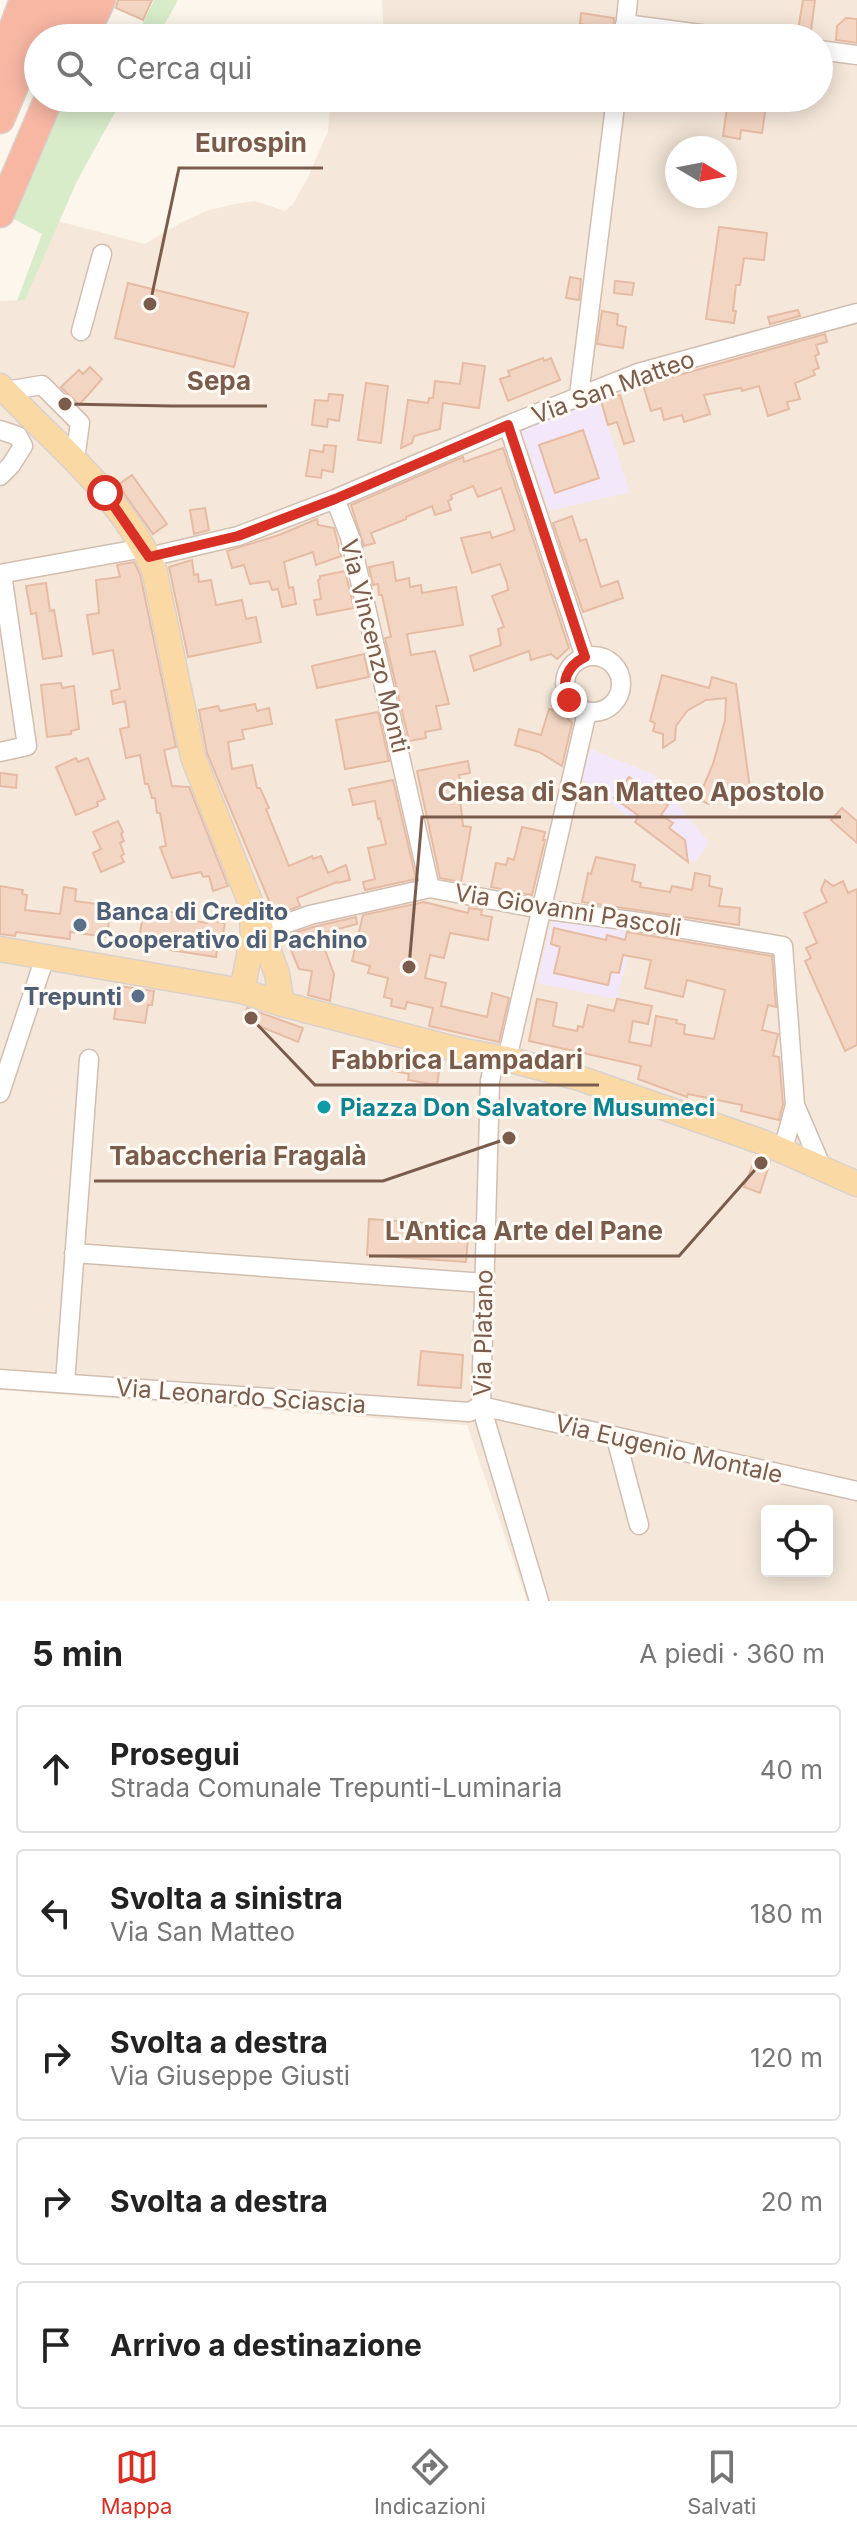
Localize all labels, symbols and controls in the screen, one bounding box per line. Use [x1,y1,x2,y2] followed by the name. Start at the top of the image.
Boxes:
[24,24,833,112] search box
[52,46,96,90] icon: search
[116,50,252,86] text: Cerca qui
[179,118,323,168] callout: Eurospin
[195,127,307,158] text: Eurospin
[665,136,737,208] north arrow
[528,344,698,430] street label: Via San Matteo
[171,356,267,406] callout: Sepa
[187,365,251,396] text: Sepa
[87,475,123,511] route start
[334,536,416,756] street label: Via Vincenzo Monti
[551,682,587,718] route end
[422,767,841,817] callout: Chiesa di San Matteo Apostolo
[437,776,825,807] text: Chiesa di San Matteo Apostolo
[453,878,683,942] street label: Via Giovanni Pascoli
[96,897,367,954] place label: Banca di Credito Cooperativo di Pachino
[71,916,89,934] marker: Banca di Credito Cooperativo di Pachino
[24,982,122,1011] place label: Trepunti
[129,987,147,1005] marker: Trepunti
[315,1035,599,1085] callout: Fabbrica Lampadari
[331,1044,583,1075] text: Fabbrica Lampadari
[340,1093,715,1122] place label: Piazza Don Salvatore Musumeci
[315,1098,333,1116] marker: Piazza Don Salvatore Musumeci
[94,1131,383,1181] callout: Tabaccheria Fragalà
[109,1140,367,1171] text: Tabaccheria Fragalà
[369,1206,679,1256] callout: L'Antica Arte del Pane
[385,1215,663,1246] text: L'Antica Arte del Pane
[467,1269,499,1397] street label: Via Platano
[115,1373,367,1419] street label: Via Leonardo Sciascia
[552,1409,786,1489] street label: Via Eugenio Montale
[761,1505,833,1577] map controls
[761,1505,833,1577] button: locate
[32,1633,123,1674] text: 5 min
[639,1638,825,1669] text: A piedi · 360 m
[110,1736,240,1772] text: Prosegui
[34,1747,78,1791] icon: ahead
[760,1754,823,1785] text: 40 m
[110,1772,562,1803] text: Strada Comunale Trepunti-Luminaria
[110,1880,343,1916] text: Svolta a sinistra
[34,1891,78,1935] icon: left
[750,1898,823,1929] text: 180 m
[110,1916,295,1947] text: Via San Matteo
[110,2024,328,2060] text: Svolta a destra
[34,2035,78,2079] icon: right
[750,2042,823,2073] text: 120 m
[110,2060,350,2091] text: Via Giuseppe Giusti
[34,2179,78,2223] icon: right
[110,2183,328,2219] text: Svolta a destra
[761,2186,823,2217] text: 20 m
[34,2323,78,2367] icon: arrive
[110,2327,422,2363] text: Arrivo a destinazione
[101,2445,172,2519] tab: Mappa
[374,2445,486,2519] tab: Indicazioni
[687,2445,756,2519] tab: Salvati

